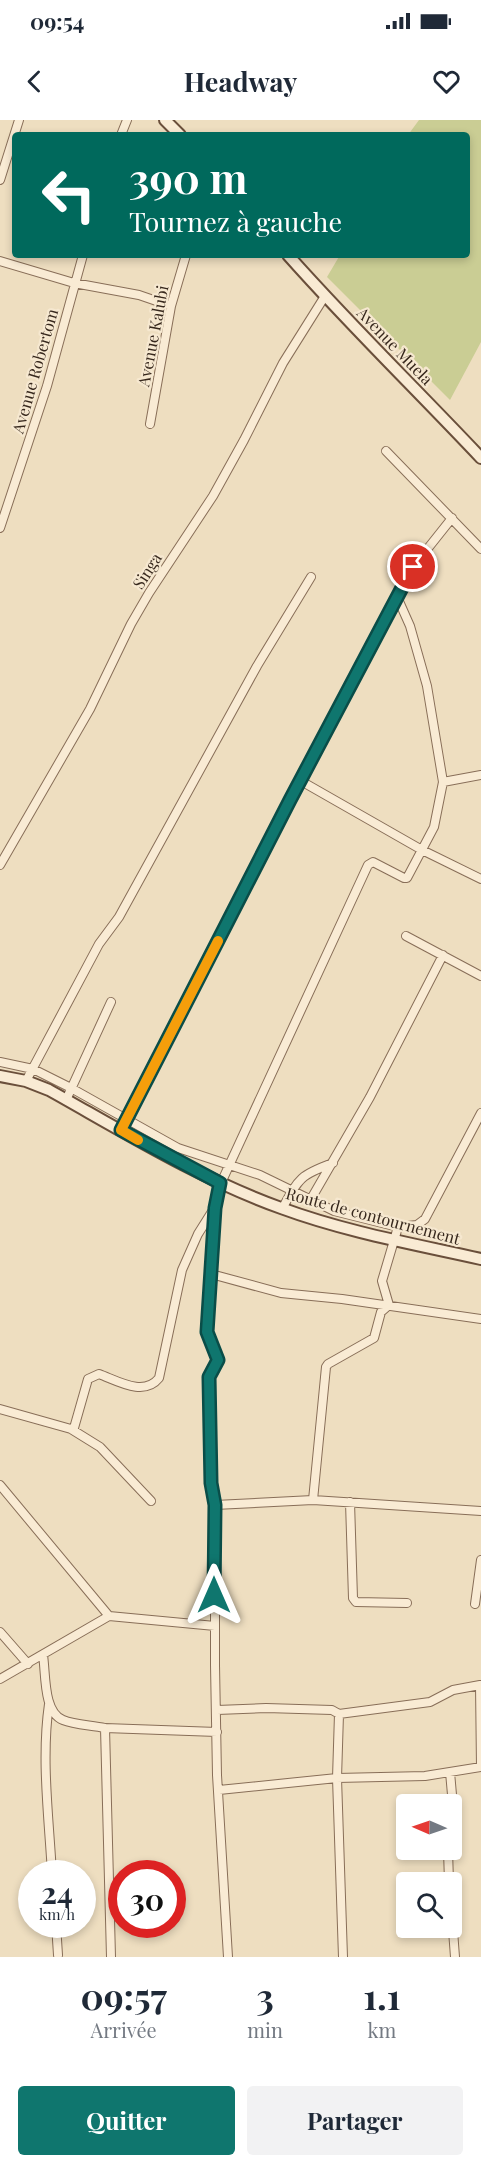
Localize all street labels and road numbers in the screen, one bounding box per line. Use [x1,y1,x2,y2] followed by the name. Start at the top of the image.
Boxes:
[132,283,173,389] street label: Avenue Kalubi
[352,301,438,389] street label: Avenue Muela
[6,306,62,437] street label: Avenue Robertom
[127,549,166,593] street label: Singa
[284,1182,463,1249] street label: Route de contournement

